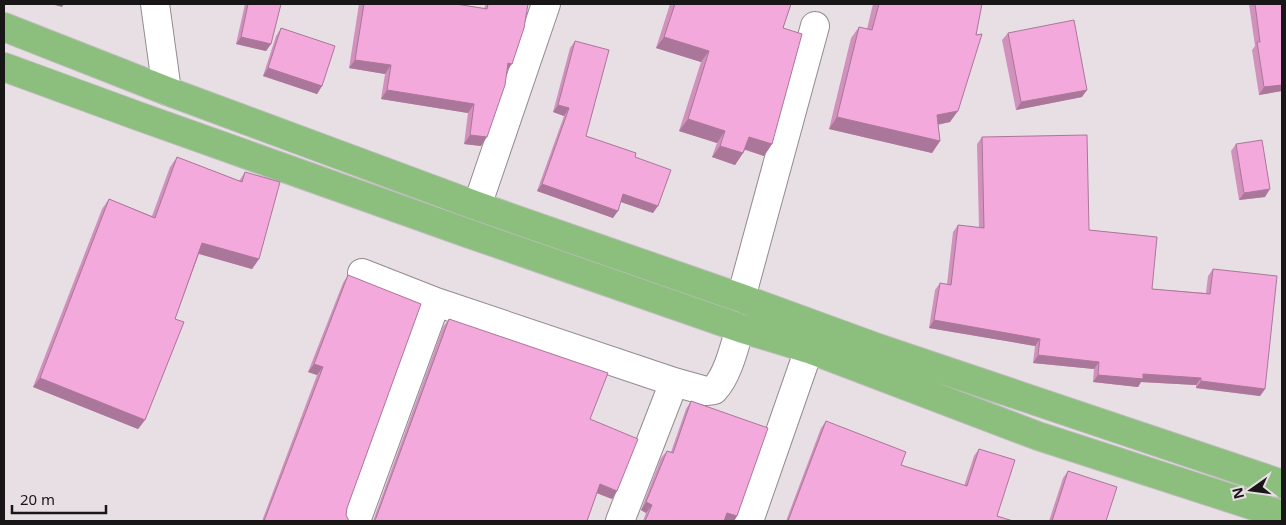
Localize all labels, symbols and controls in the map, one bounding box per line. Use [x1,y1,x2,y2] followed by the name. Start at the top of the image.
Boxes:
[1226,465,1276,515] north arrow
[12,482,106,514] scale bar
[1227,485,1248,501] text: N
[20,489,55,509] text: 20 m

